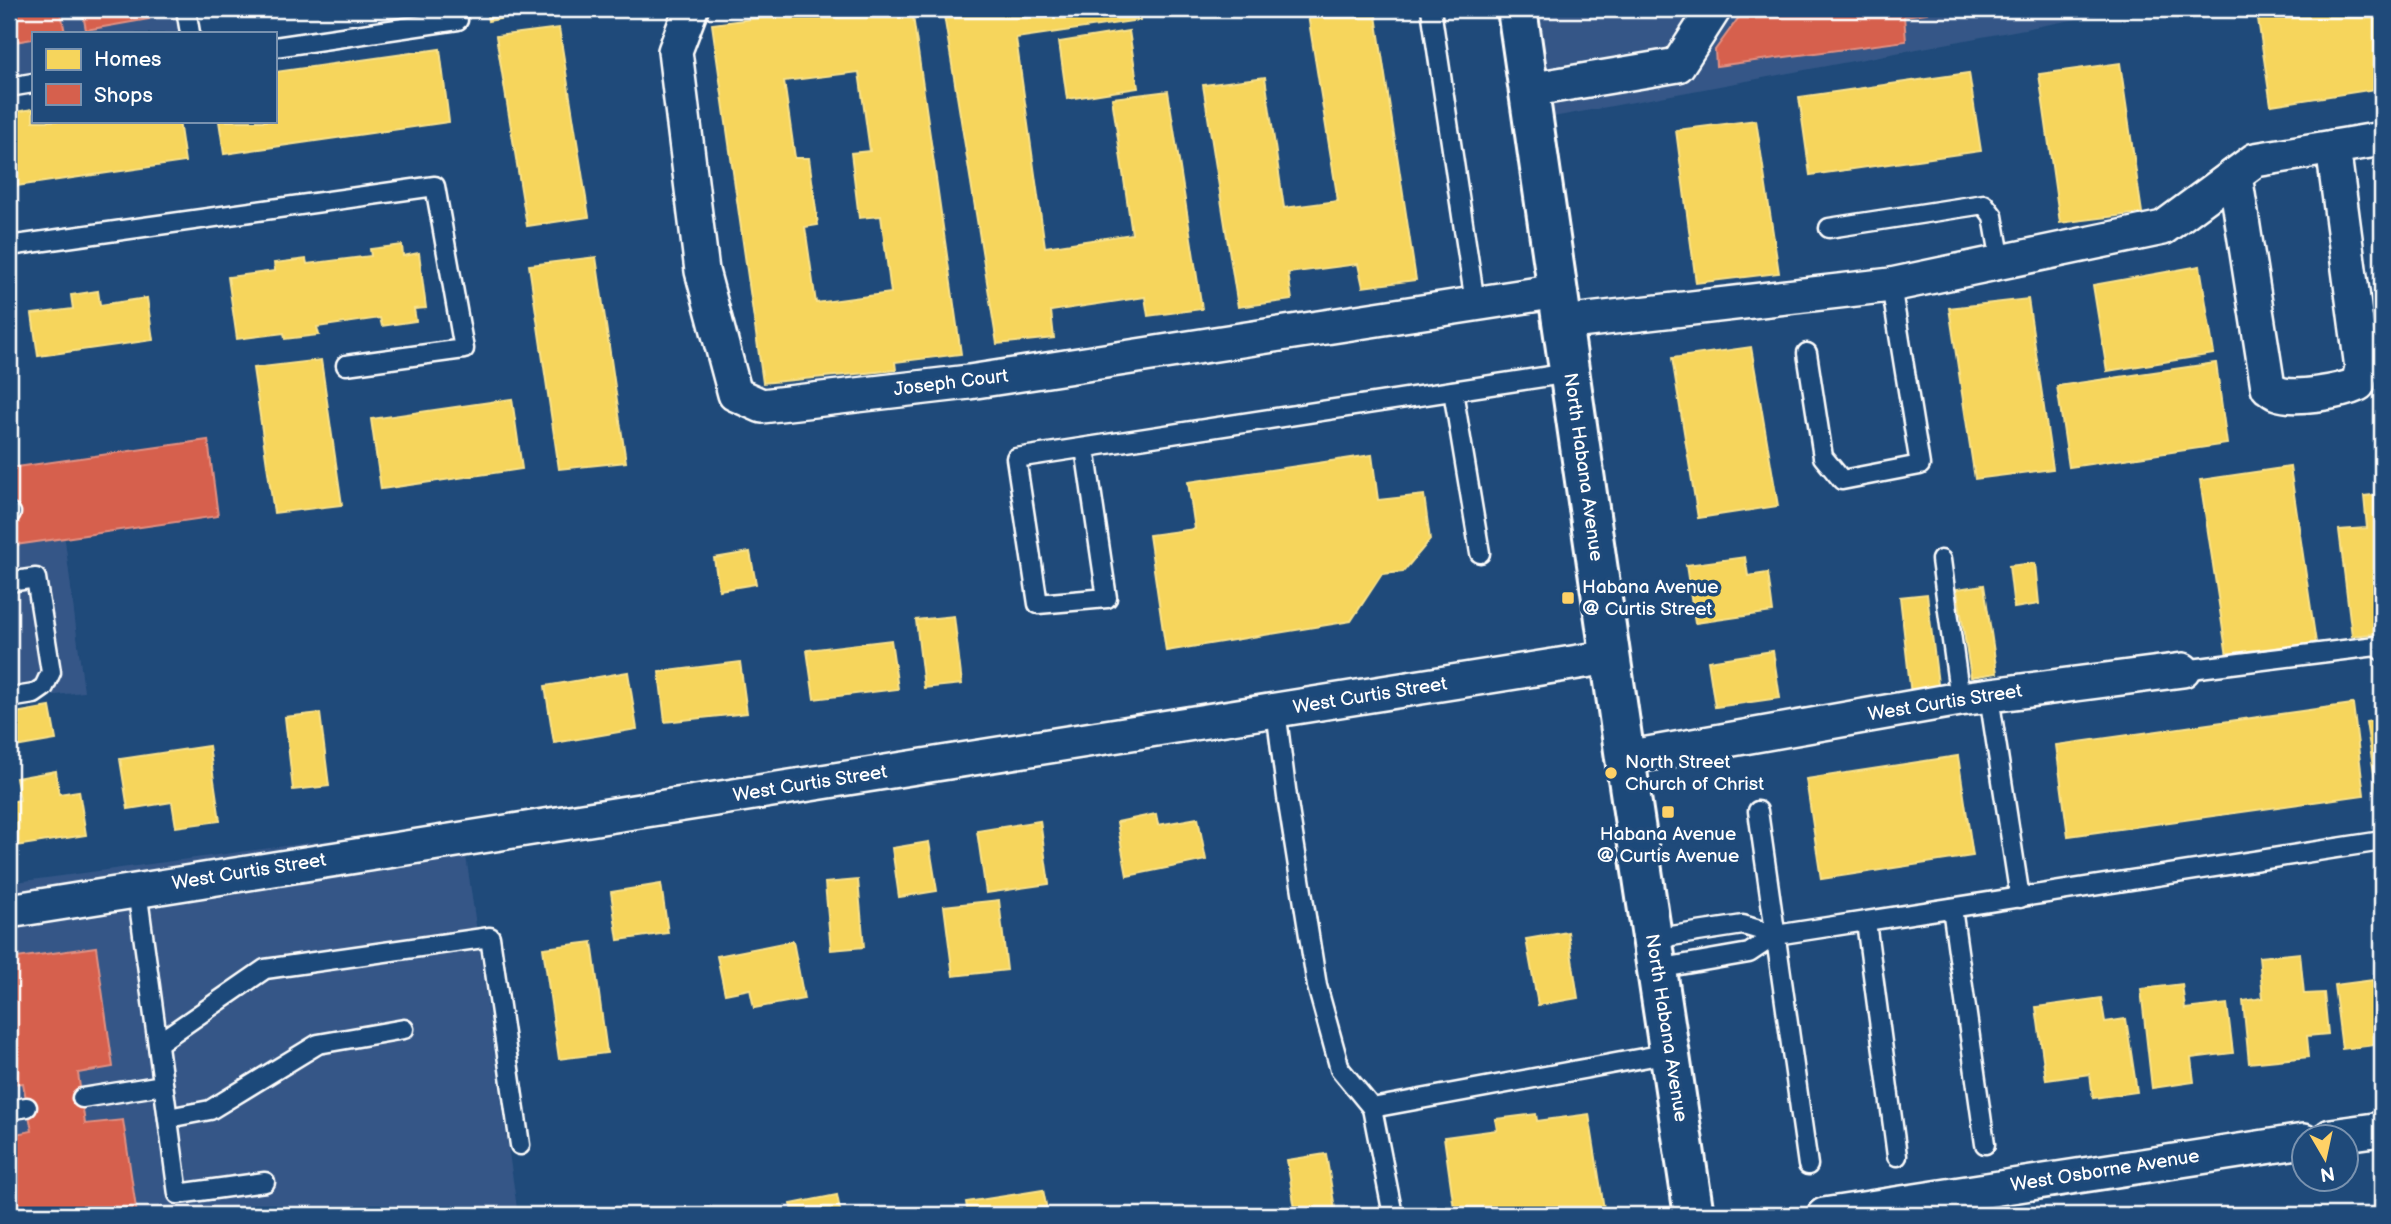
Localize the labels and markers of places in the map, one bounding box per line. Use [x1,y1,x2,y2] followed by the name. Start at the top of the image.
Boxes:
[1582,576,1718,621] place label: Habana Avenue @ Curtis Street
[1560,590,1576,606] marker: Habana Avenue @ Curtis Street
[1625,751,1764,796] place label: North Street Church of Christ
[1603,765,1619,781] marker: North Street Church of Christ
[1660,804,1676,820] marker: Habana Avenue @ Curtis Avenue
[1597,823,1739,868] place label: Habana Avenue @ Curtis Avenue

